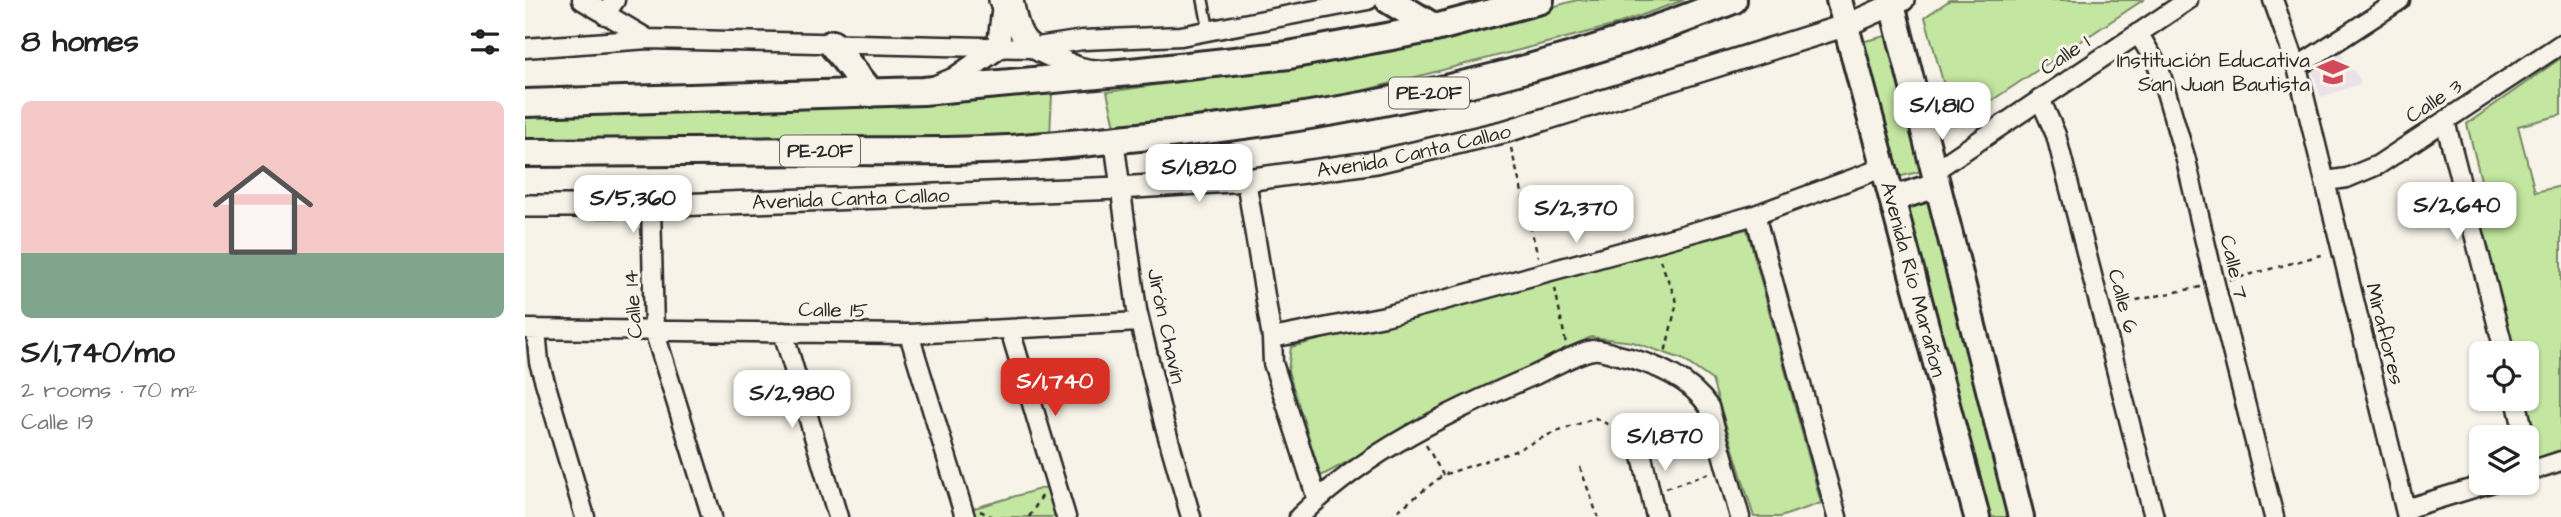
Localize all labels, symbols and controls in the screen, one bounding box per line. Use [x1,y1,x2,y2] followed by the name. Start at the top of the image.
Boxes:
[21,21,139,63] text: 8 homes
[466,23,504,61] icon: filters
[2034,28,2096,82] street label: Calle 1
[2117,46,2310,99] place label: Institución Educativa San Juan Bautista
[2316,55,2350,89] school or university icon: Institución Educativa San Juan Bautista
[2400,72,2468,130] street label: Calle 3
[1389,78,1469,108] road number: PE-20F
[1877,82,2007,142] pin: S/1,810
[1910,89,1974,121] text: S/1,810
[1315,116,1514,185] street label: Avenida Canta Callao
[780,136,860,167] road number: PE-20F
[1134,144,1264,204] pin: S/1,820
[200,147,326,273] icon: home
[1162,151,1236,183] text: S/1,820
[568,176,698,235] pin: S/5,360
[1874,178,1953,380] street label: Avenida Río Marañon
[752,180,950,217] street label: Avenida Canta Callao
[590,182,676,214] text: S/5,360
[2392,182,2522,242] pin: S/2,640
[1511,186,1641,245] pin: S/2,370
[2413,189,2501,221] text: S/2,640
[1535,192,1617,224] text: S/2,370
[2213,232,2255,302] street label: Calle 7
[1140,266,1192,386] street label: Jirón Chavín
[2101,266,2145,336] street label: Calle 6
[616,269,650,339] street label: Calle 14
[2358,280,2412,388] street label: Miraflores
[798,295,868,325] street label: Calle 15
[21,332,175,374] text: S/1,740/mo
[2469,341,2539,495] map controls
[2469,341,2539,411] button: locate
[990,358,1120,418] pin: S/1,740
[1017,365,1093,397] text: S/1,740
[727,370,857,430] pin: S/2,980
[21,374,197,406] text: 2 rooms · 70 m²
[749,377,835,409] text: S/2,980
[21,406,94,438] text: Calle 19
[1600,414,1730,473] pin: S/1,870
[1627,420,1703,452] text: S/1,870
[2469,425,2539,495] button: layers

